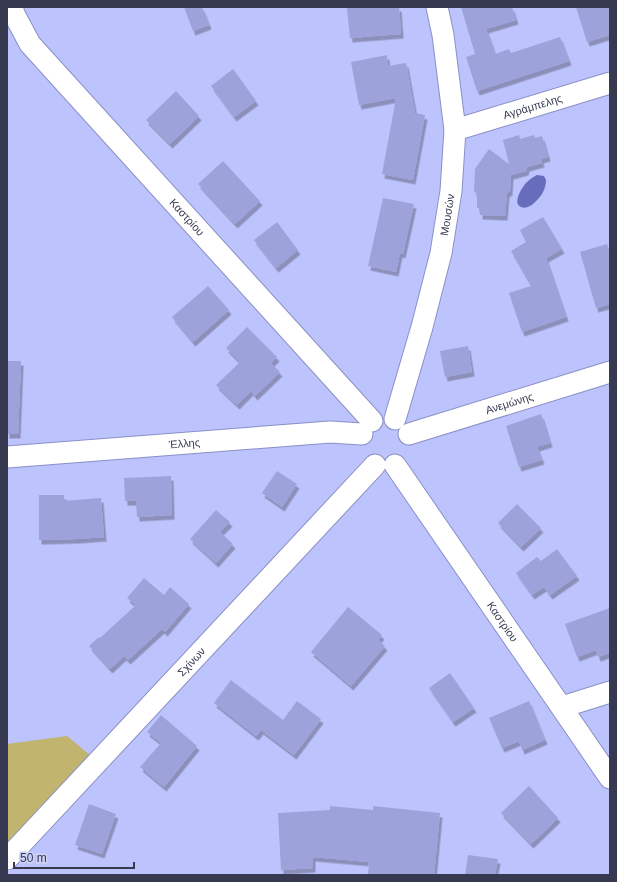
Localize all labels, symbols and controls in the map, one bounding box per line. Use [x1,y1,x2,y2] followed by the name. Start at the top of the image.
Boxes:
[502,92,563,121] street label: Αγράμπελης
[438,192,457,237] street label: Μουσών
[167,196,207,238] street label: Καστρίου
[484,390,535,416] street label: Ανεμώνης
[168,436,200,451] street label: Έλλης
[485,599,520,644] street label: Καστρίου
[175,645,208,678] street label: Σχίνων
[14,844,134,870] scale bar
[20,851,47,865] text: 50 m

